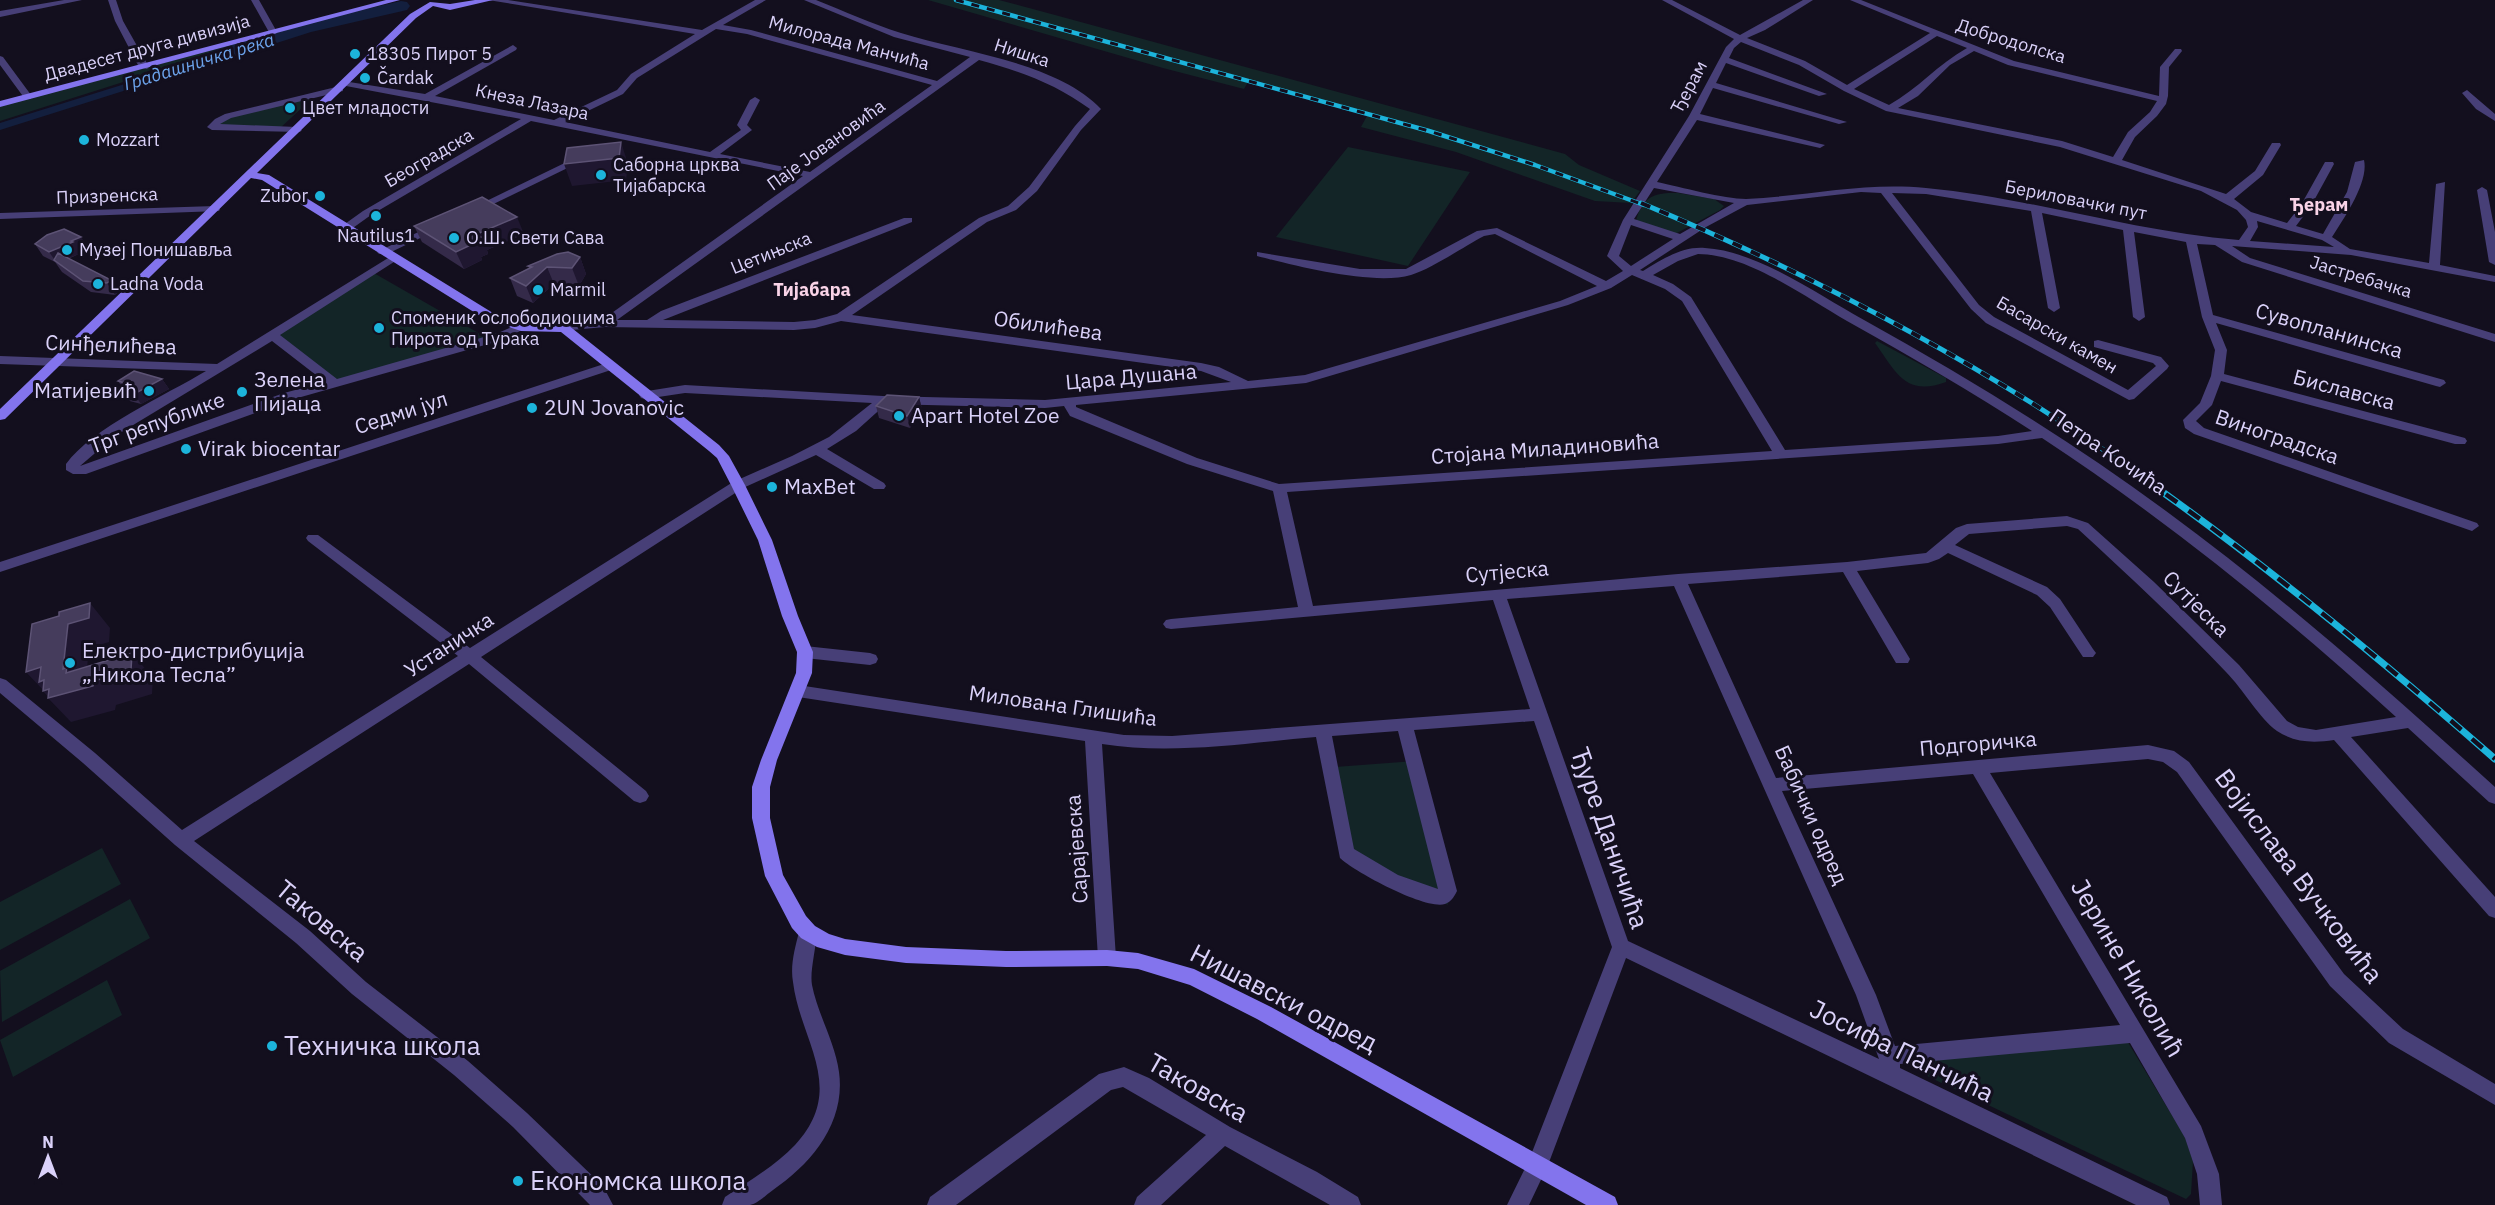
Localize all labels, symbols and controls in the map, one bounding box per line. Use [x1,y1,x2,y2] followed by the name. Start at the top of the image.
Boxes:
[41,9,253,86] street label: Двадесет друга дивизија
[766,10,932,75] street label: Милорада Манчића
[1954,13,2069,68] street label: Добродолска
[121,28,277,95] water label: Градашничка река
[991,33,1053,72] street label: Нишка
[367,42,492,65] place label: 18305 Пирот 5
[348,47,362,61] marker: 18305 Пирот 5
[1665,56,1712,117] street label: Ђерам
[377,65,434,89] place label: Čardak
[358,71,372,85] marker: Čardak
[473,78,591,125] street label: Кнеза Лазара
[762,94,890,195] street label: Паје Јовановића
[302,96,429,119] place label: Цвет младости
[283,101,297,115] marker: Цвет младости
[380,123,478,192] street label: Београдска
[96,128,160,151] place label: Mozzart
[77,133,91,147] marker: Mozzart
[613,153,740,197] place label: Саборна црква Тијабарска
[594,168,608,182] marker: Саборна црква Тијабарска
[2003,174,2150,225] street label: Бериловачки пут
[56,182,159,209] street label: Призренска
[260,184,308,207] place label: Zubor
[313,189,327,203] marker: Zubor
[2290,193,2348,216] district label: Ђерам
[369,209,383,223] marker: Nautilus1
[337,224,415,247] place label: Nautilus1
[466,226,604,249] place label: О.Ш. Свети Сава
[727,226,815,279] street label: Цетињска
[447,231,461,245] marker: О.Ш. Свети Сава
[79,238,232,261] place label: Музеј Понишавља
[60,243,74,257] marker: Музеј Понишавља
[2307,250,2415,303] street label: Јастребачка
[110,272,204,295] place label: Ladna Voda
[91,277,105,291] marker: Ladna Voda
[550,278,606,301] place label: Marmil
[773,278,851,301] district label: Тијабара
[531,283,545,297] marker: Marmil
[1992,291,2122,379] street label: Басарски камен
[2252,296,2406,364] street label: Сувопланинска
[992,304,1104,346] street label: Обилићева
[391,306,615,350] place label: Споменик ослободиоцима Пирота од Турака
[372,321,386,335] marker: Споменик ослободиоцима Пирота од Турака
[45,328,177,360] street label: Синђелићева
[1064,356,1198,396] street label: Цара Душана
[2290,362,2398,416] street label: Биславска
[254,365,325,417] place label: Зелена Пијаца
[34,376,137,404] place label: Матијевић
[142,384,156,398] marker: Матијевић
[351,384,451,440] street label: Седми јул
[85,385,228,460] street label: Трг републике
[235,385,249,399] marker: Зелена Пијаца
[544,393,684,421] place label: 2UN Jovanovic
[525,401,539,415] marker: 2UN Jovanovic
[911,401,1059,429] place label: Apart Hotel Zoe
[2044,402,2173,501] street label: Петра Кочића
[2212,402,2343,470] street label: Виноградска
[892,409,906,423] marker: Apart Hotel Zoe
[1430,426,1660,470] street label: Стојана Миладиновића
[198,434,341,462] place label: Virak biocentar
[179,442,193,456] marker: Virak biocentar
[784,472,856,500] place label: MaxBet
[765,480,779,494] marker: MaxBet
[1464,553,1550,589] street label: Сутјеска
[2157,564,2236,643] street label: Сутјеска
[398,605,498,683] street label: Устаничка
[82,636,305,688] place label: Електро-дистрибуција „Никола Тесла”
[63,656,77,670] marker: Електро-дистрибуција „Никола Тесла”
[967,678,1159,732] street label: Милована Глишића
[1918,724,2038,762] street label: Подгоричка
[1769,741,1855,889] street label: Бабички одред
[1564,742,1658,933] street label: Ђуре Даничића
[2208,761,2392,990] street label: Војислава Вучковића
[1058,794,1094,905] street label: Сарајевска
[269,872,376,969] street label: Таковска
[2064,872,2194,1063] street label: Јерине Николић
[1185,935,1384,1059] street label: Нишавски одред
[1805,991,2000,1109] street label: Јосифа Панчића
[284,1028,481,1062] place label: Техничка школа
[265,1039,279,1053] marker: Техничка школа
[1142,1045,1255,1130] street label: Таковска
[18,1127,78,1187] north arrow
[42,1132,54,1152] text: N
[530,1163,746,1197] place label: Економска школа
[511,1174,525,1188] marker: Економска школа

